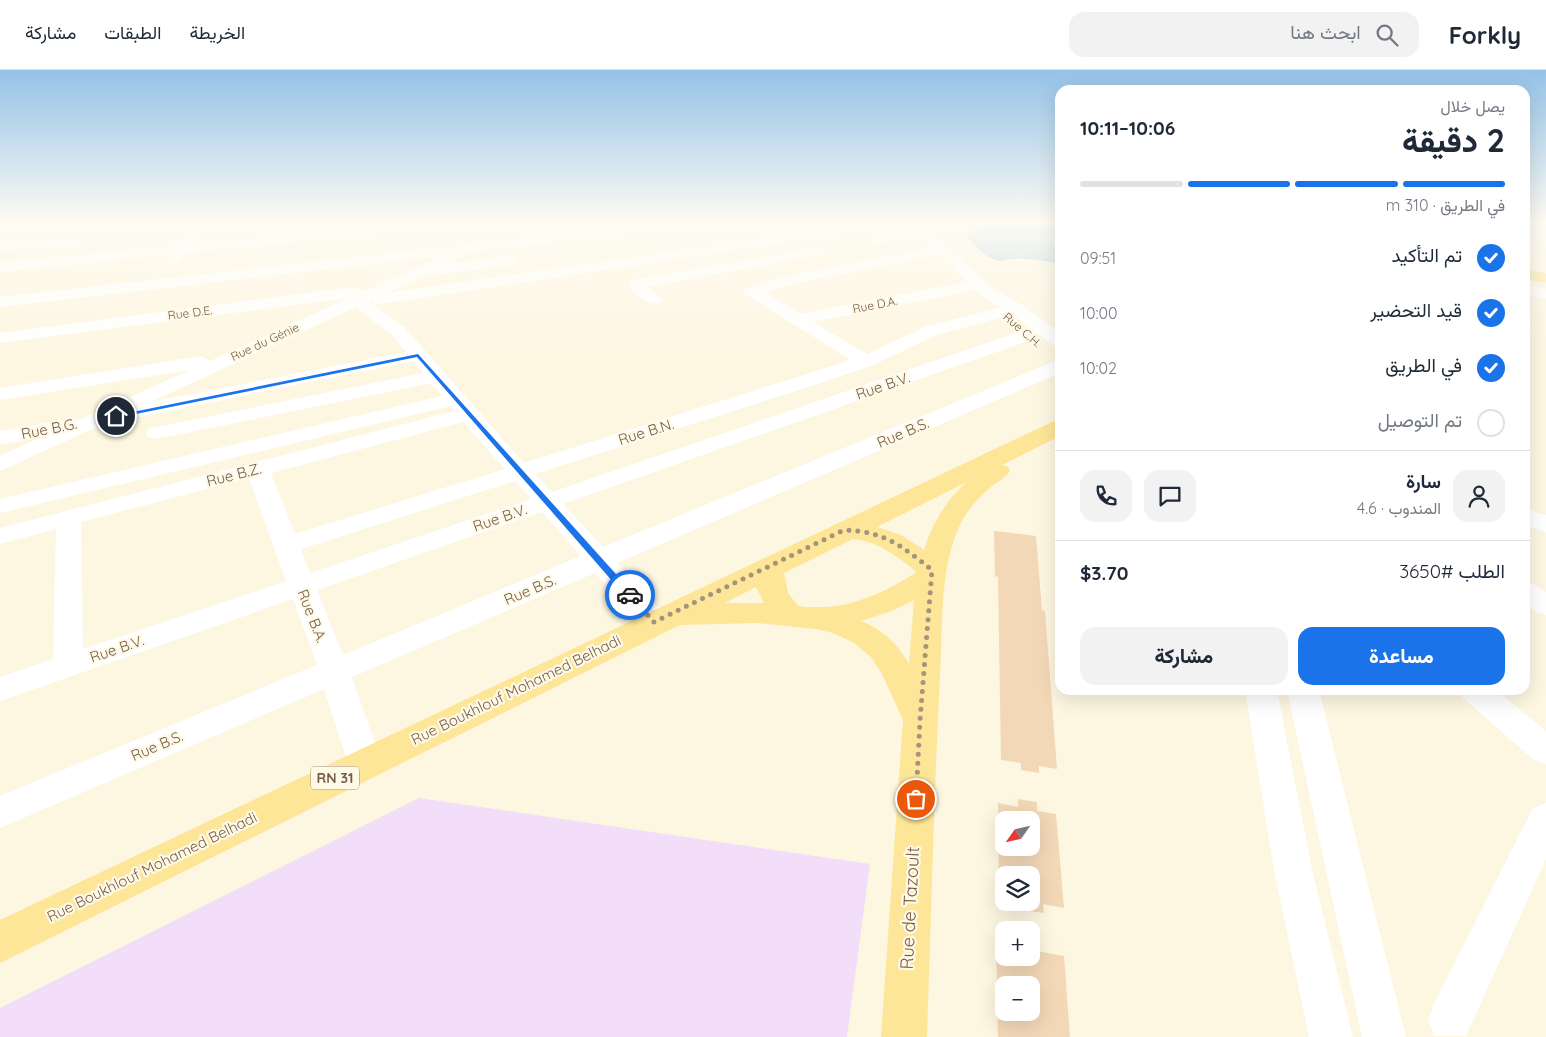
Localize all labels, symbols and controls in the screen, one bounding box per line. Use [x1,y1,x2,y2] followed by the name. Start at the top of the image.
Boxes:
[1069,12,1419,57] search box
[1290,20,1361,44] text: ابحث هنا
[1449,20,1521,50] text: Forkly
[25,21,76,44] text: مشاركة
[104,21,161,44] text: الطبقات
[189,21,245,44] text: الخريطة
[1373,21,1401,49] icon: search
[1441,96,1505,116] text: يصل خلال
[1080,116,1175,140] text: 10:06–10:11
[1402,120,1505,160] text: 2 دقيقة
[1386,195,1505,215] text: في الطريق · 310 m
[1391,243,1462,267] text: تم التأكيد
[1477,244,1505,272] icon: check
[1080,248,1116,268] text: 09:51
[851,293,899,316] street label: Rue D.A.
[1370,298,1462,322] text: قيد التحضير
[1477,299,1505,327] icon: check
[167,302,213,323] street label: Rue D.E.
[1080,303,1117,323] text: 10:00
[1000,309,1044,350] street label: Rue C.H.
[228,319,302,364] street label: Rue du Génie
[1385,353,1462,377] text: في الطريق
[1477,354,1505,382] icon: check
[1080,358,1117,378] text: 10:02
[853,367,912,404] street label: Rue B.V.
[95,395,137,437] pin
[102,402,130,430] icon: home
[1378,408,1462,432] text: تم التوصيل
[874,413,932,452] street label: Rue B.S.
[19,414,79,443] street label: Rue B.G.
[616,414,676,449] street label: Rue B.N.
[204,459,263,490] street label: Rue B.Z.
[1406,469,1441,493] text: سارة
[1080,470,1132,522] button: phone
[1144,470,1196,522] button: chat
[1453,470,1505,522] button: person
[1357,498,1441,518] text: المندوب · 4.6
[470,499,529,536] street label: Rue B.V.
[1399,559,1505,583] text: الطلب #3650
[1080,561,1128,585] text: $3.70
[501,570,559,609] street label: Rue B.S.
[605,570,655,620] courier
[616,581,644,609] icon: car
[294,586,331,645] street label: Rue B.A.
[1080,627,1288,685] button: مشاركة
[1298,627,1505,685] button: مساعدة
[87,630,146,667] street label: Rue B.V.
[408,630,624,749] street label: Rue Boukhlouf Mohamed Belhadi
[128,726,186,765] street label: Rue B.S.
[311,766,359,790] road number: RN 31
[895,778,937,820] pin
[902,785,930,813] icon: bag
[44,807,260,926] street label: Rue Boukhlouf Mohamed Belhadi
[995,811,1040,856] north arrow
[995,811,1040,1021] map controls
[895,846,924,970] street label: Rue de Tazoult
[995,866,1040,911] button: layers
[995,921,1040,966] button: +
[995,976,1040,1021] button: −

